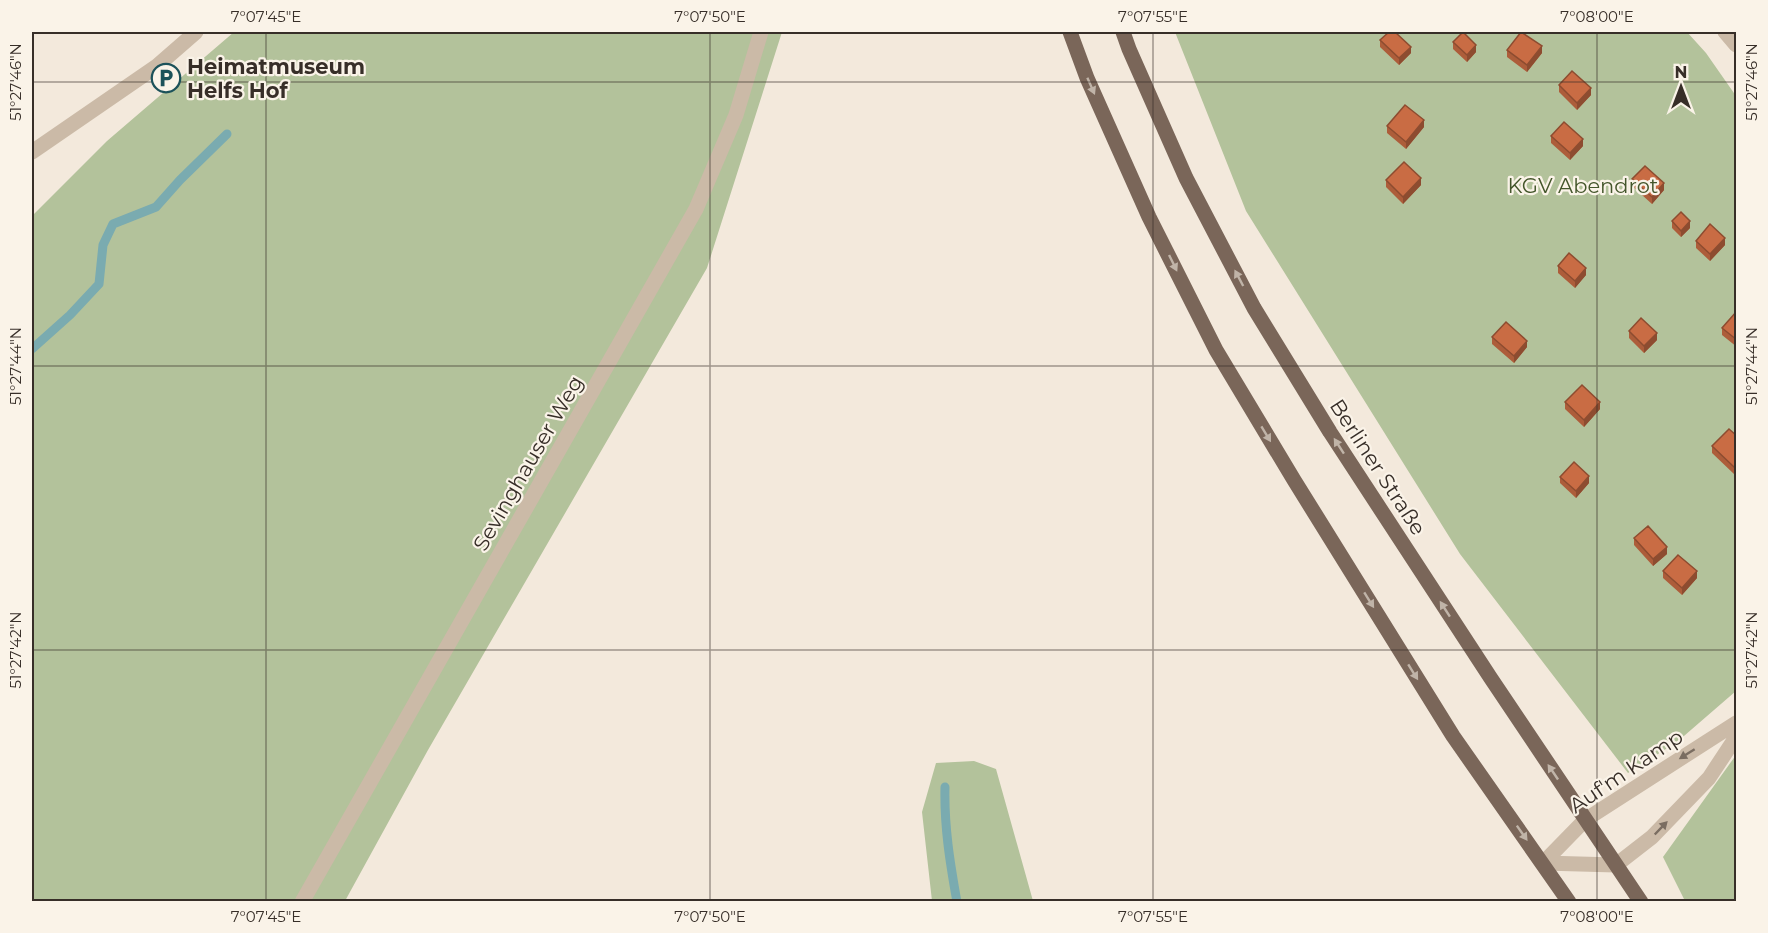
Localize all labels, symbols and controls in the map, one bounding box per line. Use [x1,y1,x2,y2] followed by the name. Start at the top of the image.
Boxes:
[231,7,301,26] text: 7°07'45"E
[674,7,746,26] text: 7°07'50"E
[1118,7,1188,26] text: 7°07'55"E
[1560,7,1634,26] text: 7°08'00"E
[6,43,25,121] text: 51°27'46"N
[1742,43,1761,121] text: 51°27'46"N
[187,54,365,103] place label: Heimatmuseum Helfs Hof
[1651,57,1711,117] north arrow
[150,62,182,94] parking icon: Heimatmuseum Helfs Hof
[1675,63,1687,82] text: N
[1086,78,1096,96] one-way arrow
[1508,173,1658,198] park label: KGV Abendrot
[1168,255,1177,272] one-way arrow
[1234,270,1244,287] one-way arrow
[6,327,25,405] text: 51°27'44"N
[1742,327,1761,405] text: 51°27'44"N
[468,371,588,555] street label: Sevinghauser Weg
[1325,394,1431,540] street label: Berliner Straße
[1261,426,1272,442] one-way arrow
[1333,438,1344,454] one-way arrow
[1363,592,1374,608] one-way arrow
[1440,601,1451,617] one-way arrow
[6,611,25,689] text: 51°27'42"N
[1742,611,1761,689] text: 51°27'42"N
[1408,664,1419,680] one-way arrow
[1564,724,1688,818] street label: Auf'm Kamp
[1679,749,1695,760] one-way arrow
[1547,764,1559,780] one-way arrow
[1654,821,1667,836] one-way arrow
[1516,825,1528,841] one-way arrow
[231,907,301,926] text: 7°07'45"E
[674,907,746,926] text: 7°07'50"E
[1118,907,1188,926] text: 7°07'55"E
[1560,907,1634,926] text: 7°08'00"E

